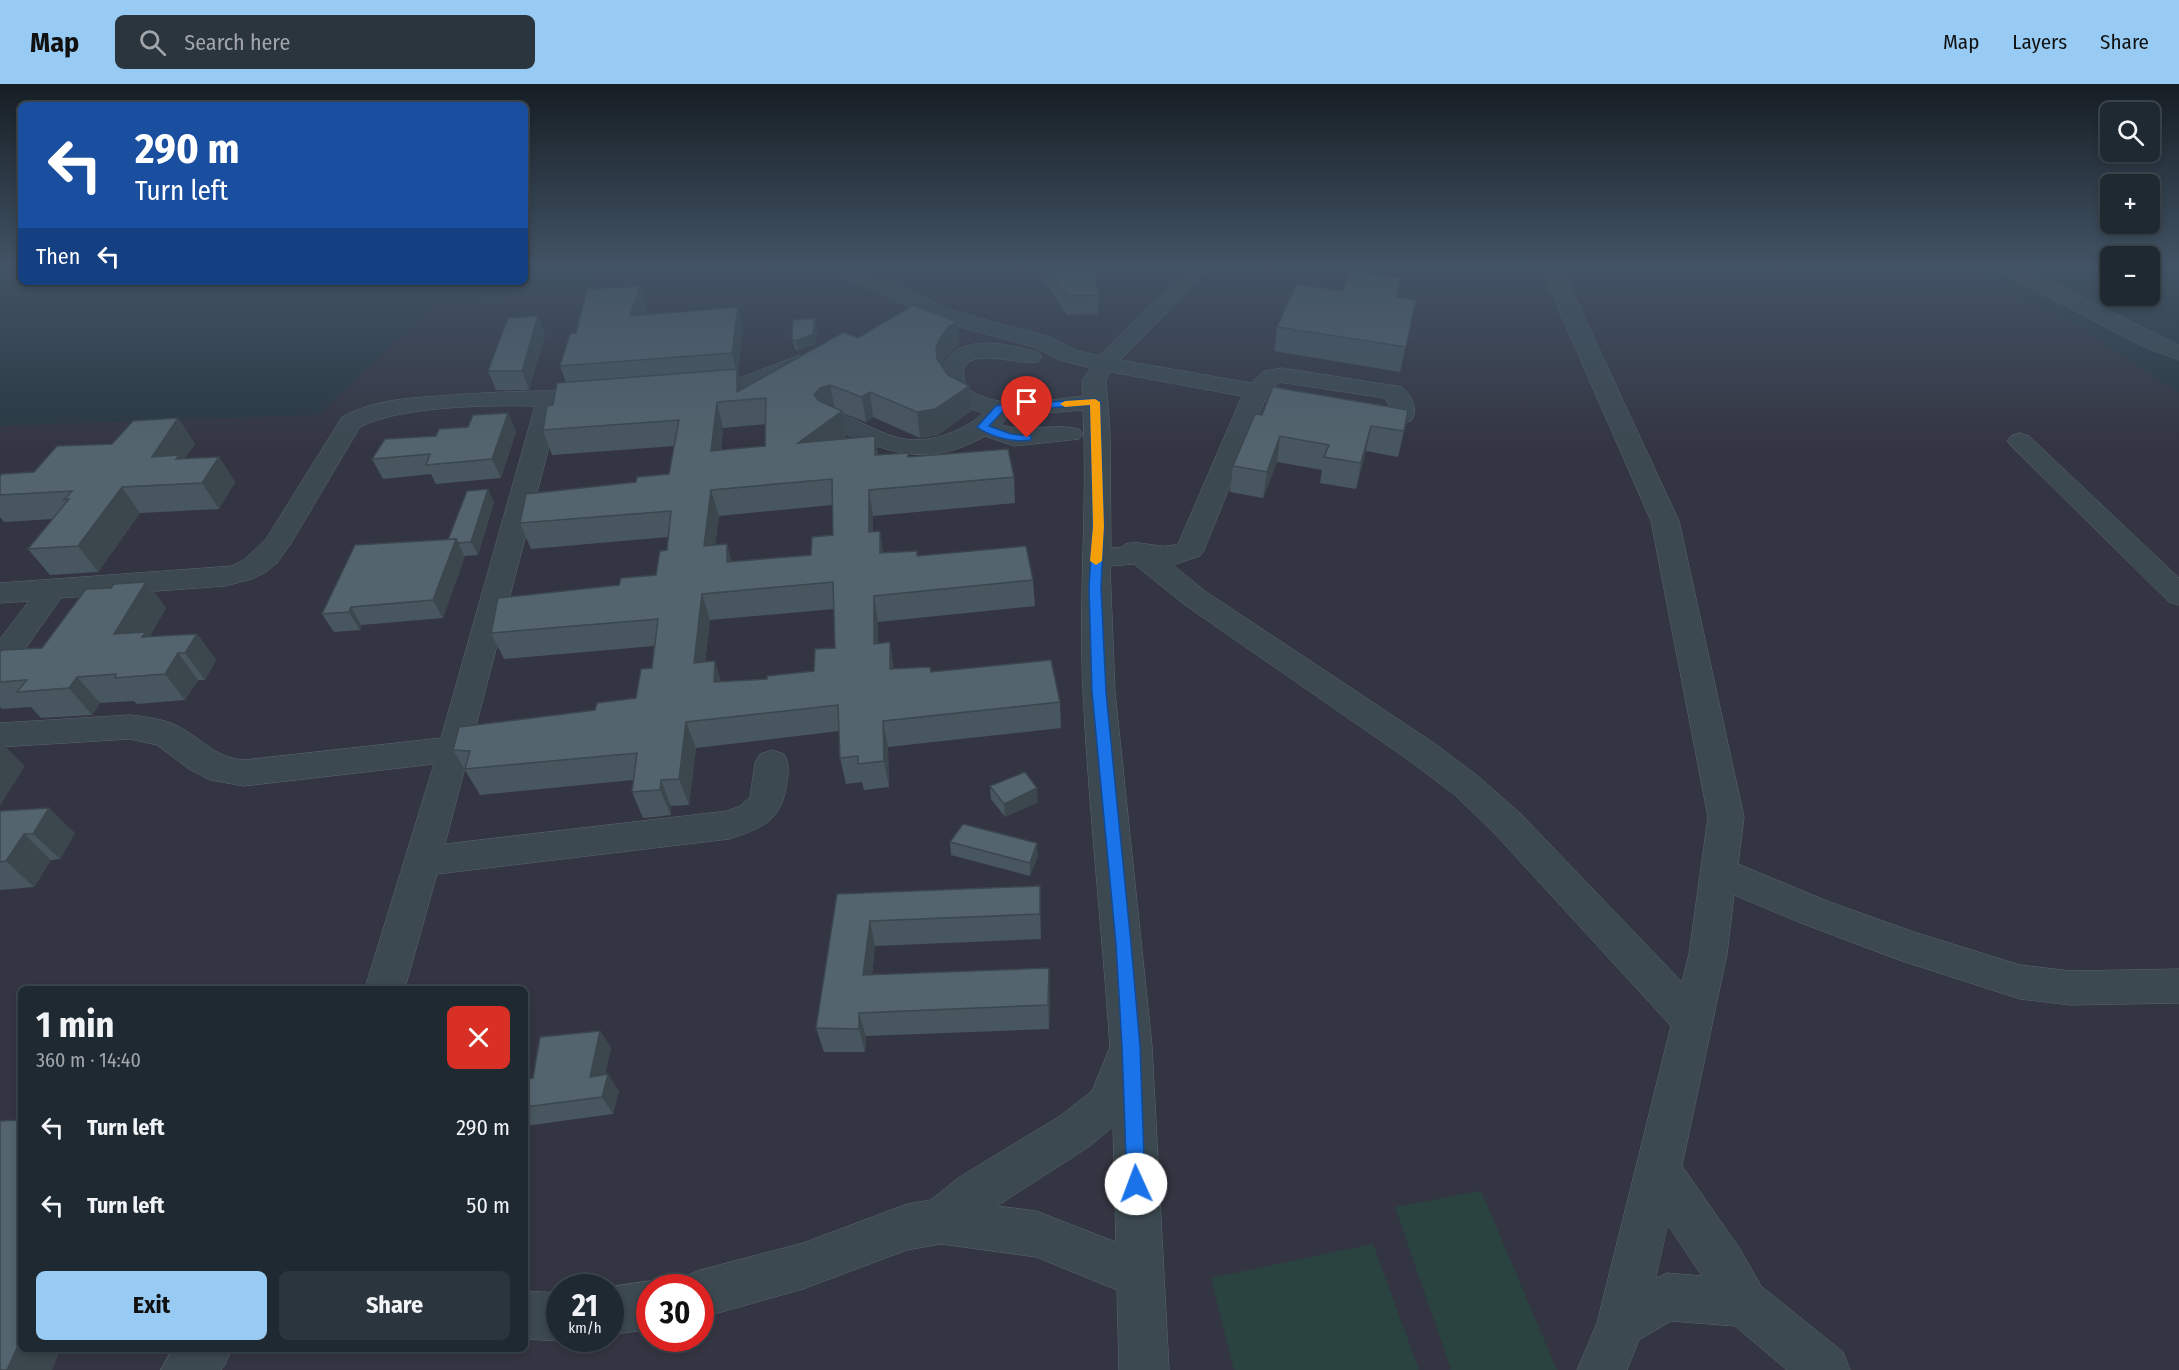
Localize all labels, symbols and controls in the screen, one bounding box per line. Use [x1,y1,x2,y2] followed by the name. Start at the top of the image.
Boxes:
[115,15,535,69] search box
[30,26,79,59] text: Map
[136,26,169,59] icon: search
[184,29,290,56] text: Search here
[1943,29,1979,55] text: Map
[2012,29,2067,55] text: Layers
[2100,29,2149,55] text: Share
[2100,102,2160,306] map controls
[2100,102,2160,162] button: search
[135,124,240,174] text: 290 m
[36,126,114,204] icon: left
[2100,174,2160,234] button: +
[135,175,228,207] text: Turn left
[92,240,125,273] icon: left
[36,243,80,270] text: Then
[2100,246,2160,306] button: −
[1001,376,1052,438] pin
[1010,385,1043,418] icon: arrive
[36,1003,114,1047] text: 1 min
[447,1006,510,1069] button: close
[36,1048,141,1072] text: 360 m · 14:40
[36,1111,69,1144] icon: left
[87,1114,165,1141] text: Turn left
[456,1114,510,1141] text: 290 m
[1104,1152,1168,1216] position arrow
[36,1189,69,1222] icon: left
[87,1192,165,1219] text: Turn left
[466,1192,510,1219] text: 50 m
[36,1271,267,1340] button: Exit
[279,1271,510,1340] button: Share
[636,1274,714,1352] speed limit sign: 30
[572,1288,598,1324] text: 21
[568,1319,602,1337] text: km/h

